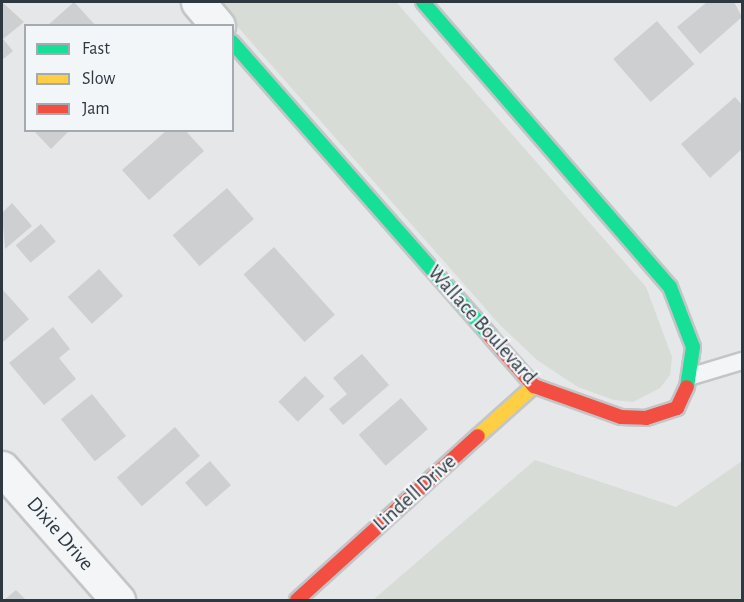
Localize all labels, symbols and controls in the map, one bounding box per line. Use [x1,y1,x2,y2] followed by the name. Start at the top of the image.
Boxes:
[24,24,234,132] legend
[82,40,110,58] text: Fast
[82,70,115,88] text: Slow
[82,100,110,118] text: Jam
[422,260,542,390] street label: Wallace Boulevard
[368,449,462,537] street label: Lindell Drive
[21,492,99,576] street label: Dixie Drive

